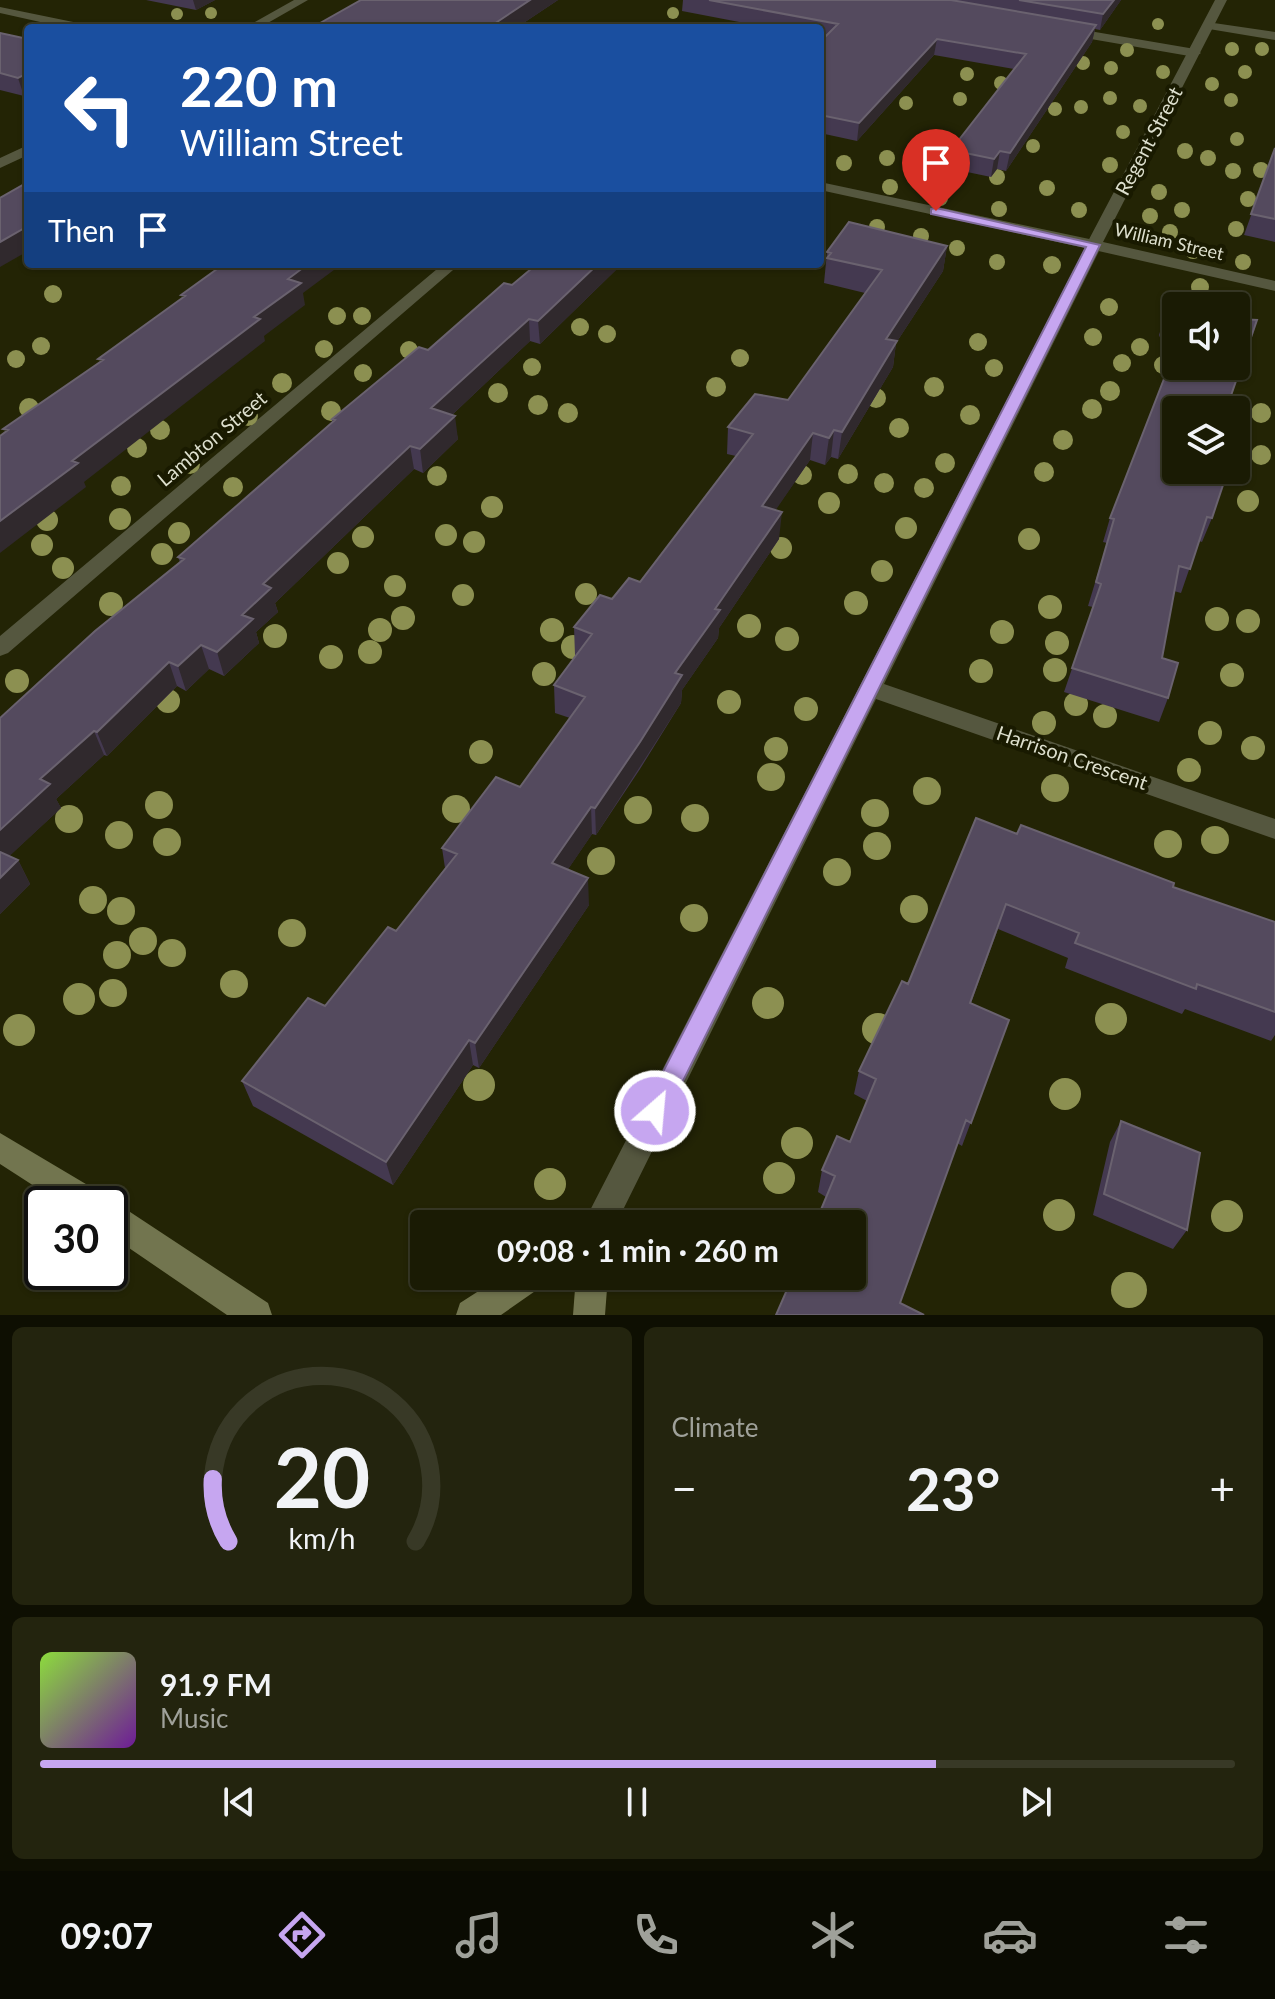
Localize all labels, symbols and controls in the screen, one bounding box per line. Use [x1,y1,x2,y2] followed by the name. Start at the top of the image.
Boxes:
[180,52,338,119] text: 220 m
[48,56,152,160] icon: left
[1110,82,1187,199] street label: Regent Street
[180,120,403,164] text: William Street
[902,129,970,211] pin
[914,141,958,185] icon: arrive
[131,208,175,252] icon: arrive
[48,212,115,248] text: Then
[1112,218,1227,264] street label: William Street
[1162,292,1250,484] map controls
[1162,292,1250,380] button: sound
[152,386,271,491] street label: Lambton Street
[1162,396,1250,484] button: layers
[994,720,1151,794] street label: Harrison Crescent
[613,1069,697,1153] position arrow
[24,1186,128,1290] speed limit sign: 30
[497,1232,779,1268] text: 09:08 · 1 min · 260 m
[672,1411,758,1443] text: Climate
[274,1426,370,1526] text: 20
[906,1452,1001,1524] text: 23°
[672,1462,697,1514] text: −
[1209,1462,1235,1514] text: +
[288,1521,355,1555] text: km/h
[160,1666,272,1702] text: 91.9 FM
[160,1702,228,1734] text: Music
[217,1780,261,1824] icon: previous
[615,1780,659,1824] icon: pause
[1014,1780,1058,1824] icon: next
[274,1907,330,1963] icon: directions
[451,1907,507,1963] icon: music
[628,1907,684,1963] icon: phone
[805,1907,861,1963] icon: climate
[982,1907,1038,1963] icon: car
[1158,1907,1214,1963] icon: filters
[60,1913,153,1957] text: 09:07

